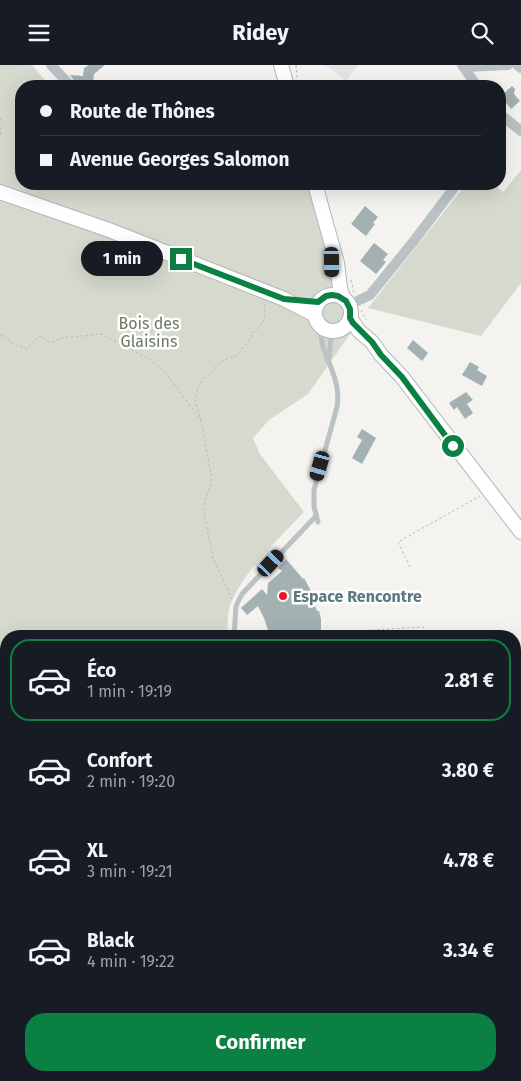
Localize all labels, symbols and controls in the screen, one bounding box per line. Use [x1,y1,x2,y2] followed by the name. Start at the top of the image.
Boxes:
[25,19,53,47] icon: menu
[232,19,289,46] text: Ridey
[468,19,496,47] icon: search
[70,100,215,123] text: Route de Thônes
[70,148,289,171] text: Avenue Georges Salomon
[81,241,164,277] callout: 1 min
[324,247,339,277] car
[170,248,192,270] route end
[103,249,141,268] text: 1 min
[118,314,180,351] park label: Bois des Glaisins
[442,435,464,457] route start
[308,450,331,482] car
[255,547,286,579] car
[293,587,422,606] place label: Espace Rencontre
[277,590,289,602] marker: Espace Rencontre
[27,658,72,703] icon: car
[87,659,116,682] text: Éco
[445,669,494,692] text: 2.81 €
[87,682,172,701] text: 1 min · 19:19
[27,748,72,793] icon: car
[87,749,152,772] text: Confort
[442,759,494,782] text: 3.80 €
[87,772,175,791] text: 2 min · 19:20
[27,838,72,883] icon: car
[87,839,108,862] text: XL
[443,849,494,872] text: 4.78 €
[87,862,173,881] text: 3 min · 19:21
[27,928,72,973] icon: car
[87,929,134,952] text: Black
[443,939,494,962] text: 3.34 €
[87,952,175,971] text: 4 min · 19:22
[25,1013,496,1071] button: Confirmer

